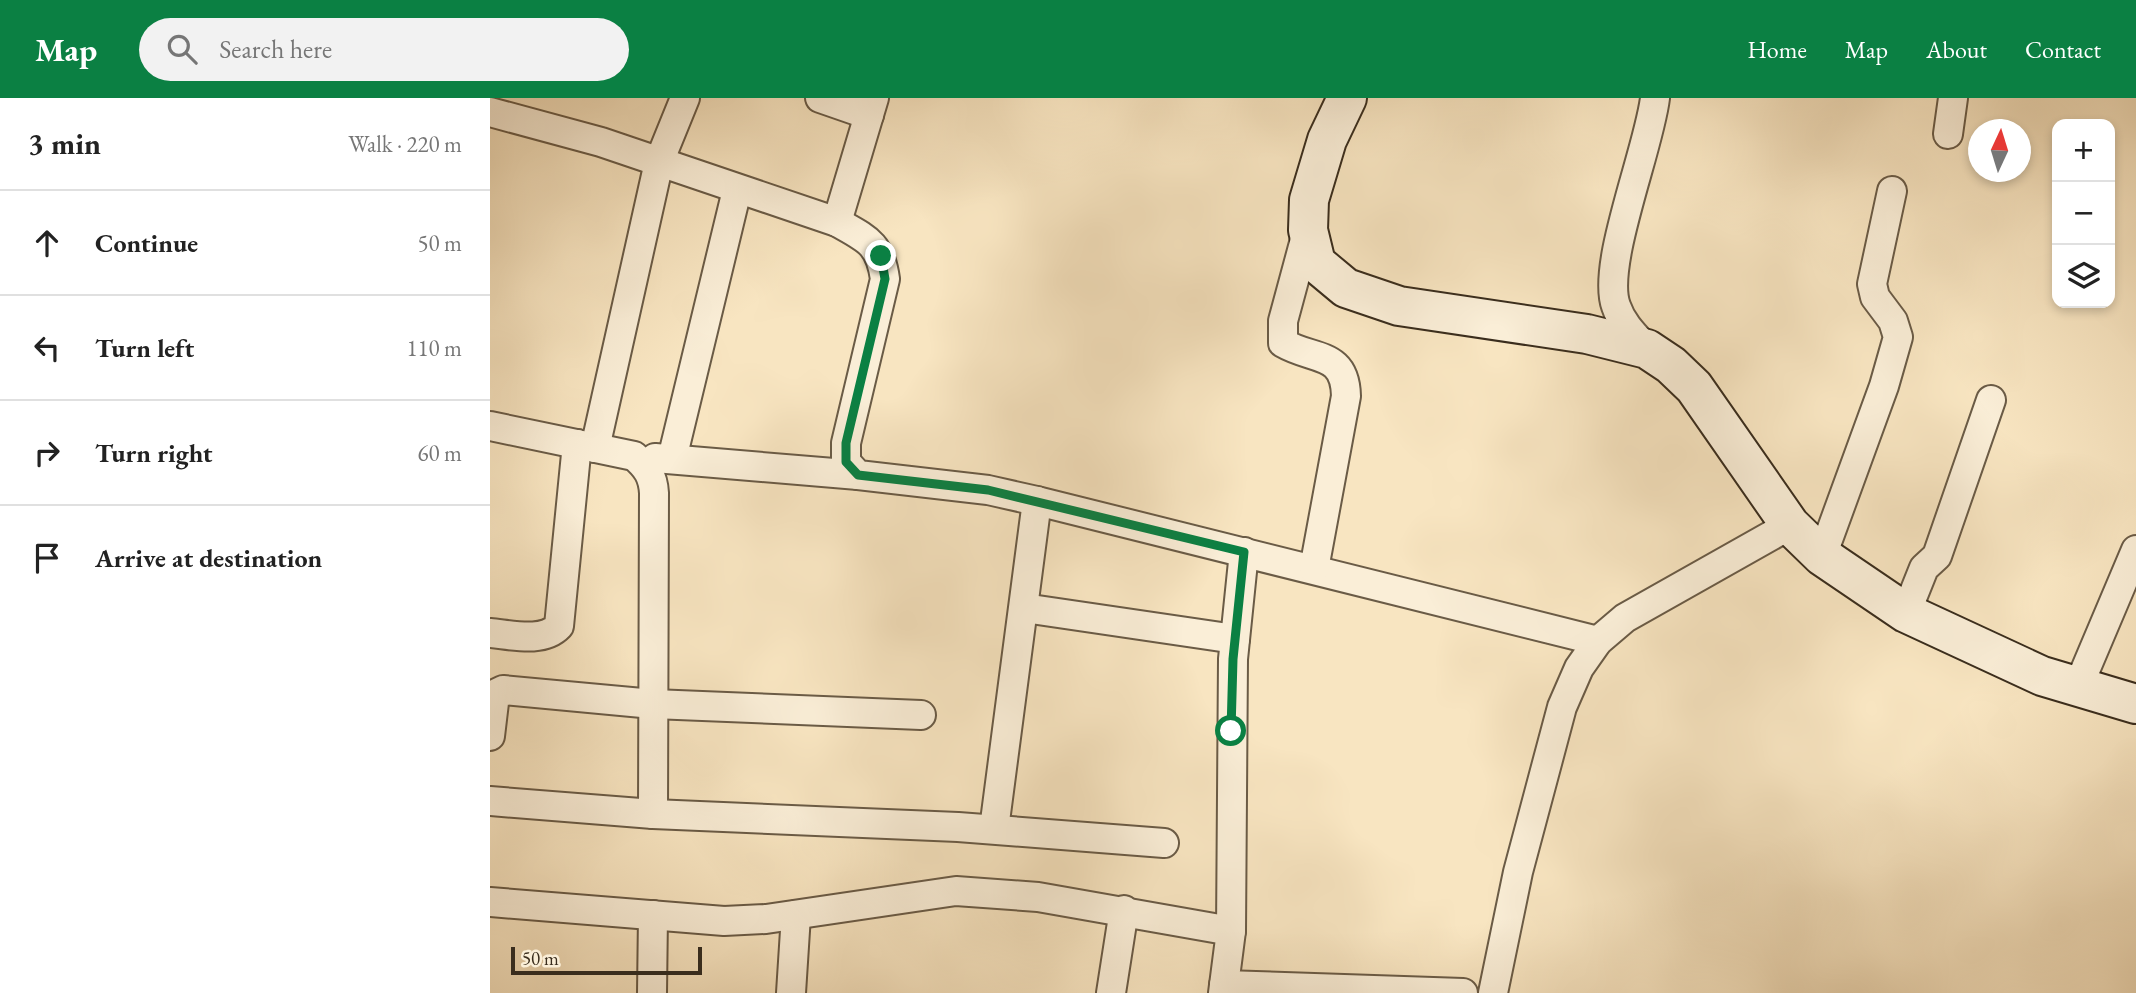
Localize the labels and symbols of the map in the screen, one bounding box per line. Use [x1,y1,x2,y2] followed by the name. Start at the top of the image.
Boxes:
[1968,119,2031,182] north arrow
[865,240,896,271] route end
[1215,715,1246,746] route start
[511,944,702,976] scale bar

